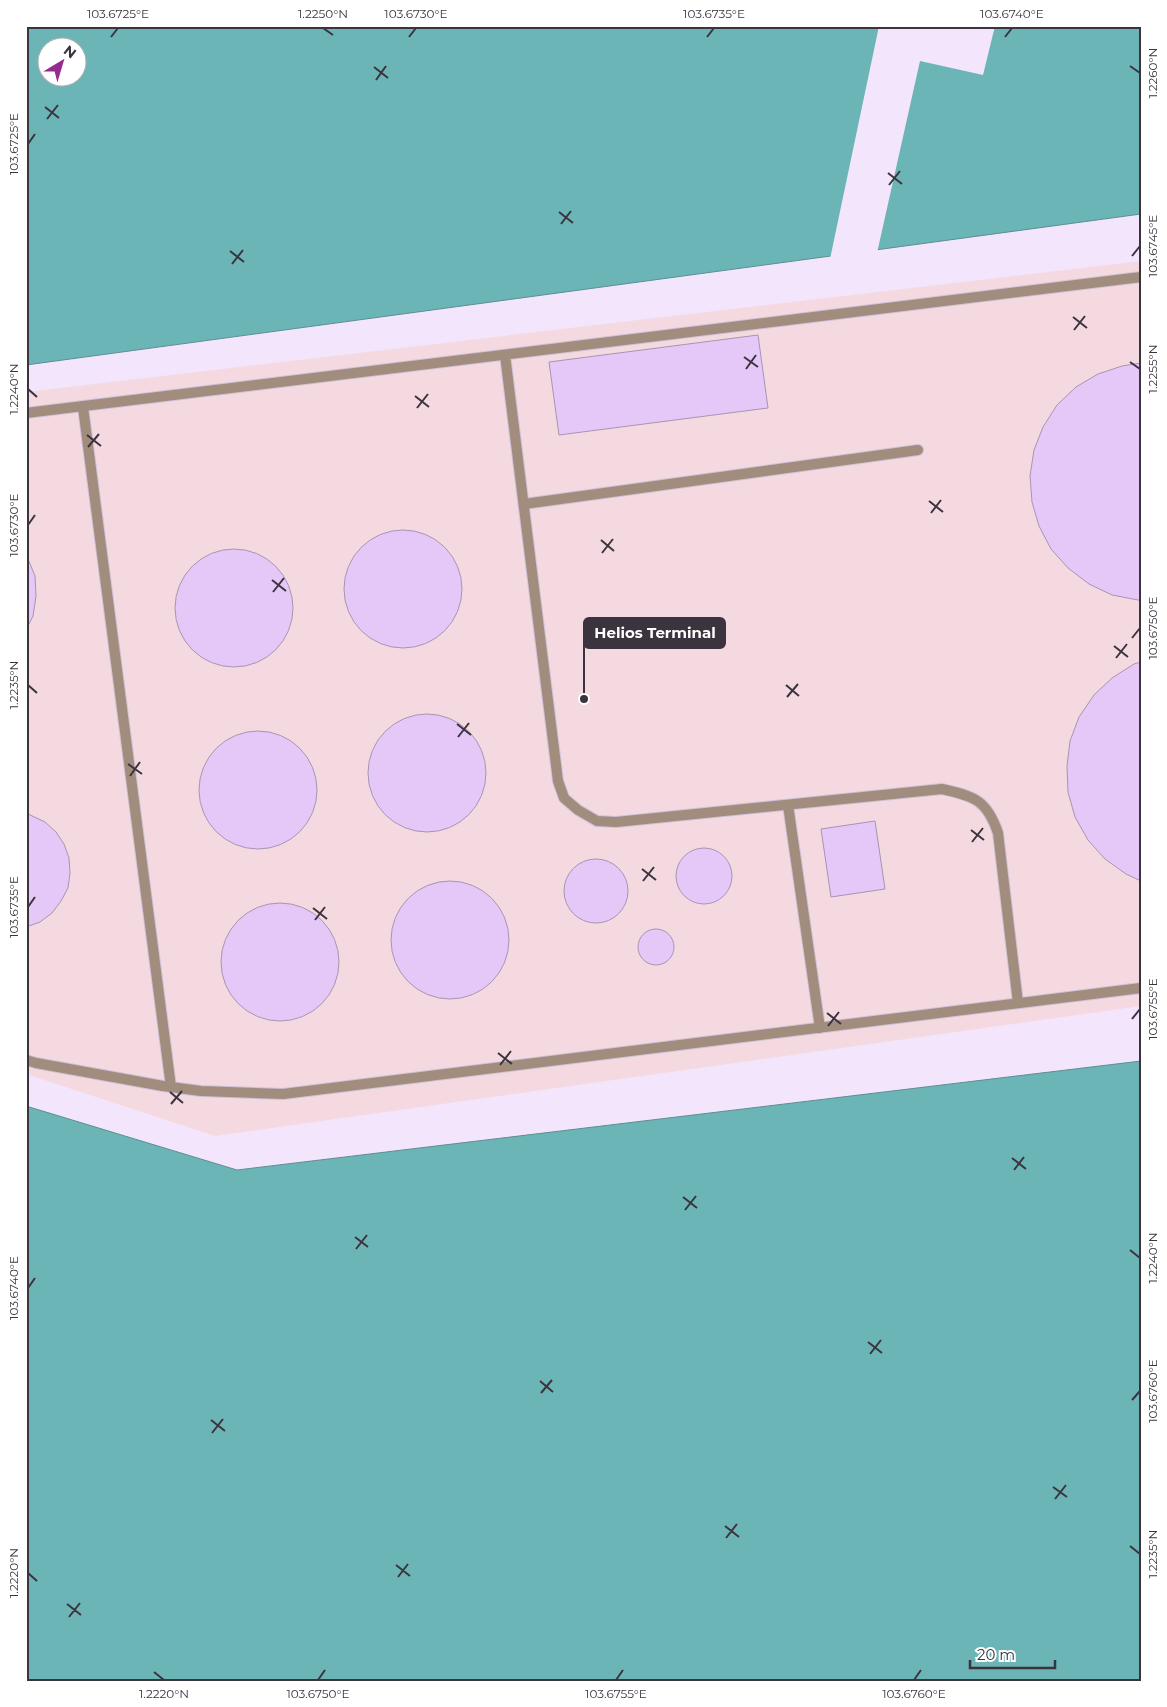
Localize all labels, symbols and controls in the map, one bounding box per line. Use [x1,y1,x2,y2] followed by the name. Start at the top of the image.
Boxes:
[87,6,149,21] text: 103.6725°E
[298,6,348,21] text: 1.2250°N
[384,6,448,21] text: 103.6730°E
[683,6,745,21] text: 103.6735°E
[980,6,1044,21] text: 103.6740°E
[38,38,88,88] north arrow
[60,41,80,62] text: N
[1145,48,1160,98] text: 1.2260°N
[6,113,21,175] text: 103.6725°E
[1145,215,1160,277] text: 103.6745°E
[1145,345,1160,393] text: 1.2255°N
[6,363,21,415] text: 1.2240°N
[6,493,21,557] text: 103.6730°E
[1145,596,1160,660] text: 103.6750°E
[584,618,725,648] callout: Helios Terminal
[594,623,716,642] text: Helios Terminal
[6,661,21,709] text: 1.2235°N
[6,876,21,938] text: 103.6735°E
[1145,978,1160,1040] text: 103.6755°E
[1145,1232,1160,1284] text: 1.2240°N
[6,1256,21,1320] text: 103.6740°E
[1145,1359,1160,1423] text: 103.6760°E
[1145,1530,1160,1578] text: 1.2235°N
[6,1548,21,1598] text: 1.2220°N
[970,1637,1054,1669] scale bar
[977,1645,1015,1664] text: 20 m
[139,1686,189,1701] text: 1.2220°N
[286,1686,350,1701] text: 103.6750°E
[585,1686,647,1701] text: 103.6755°E
[882,1686,946,1701] text: 103.6760°E

